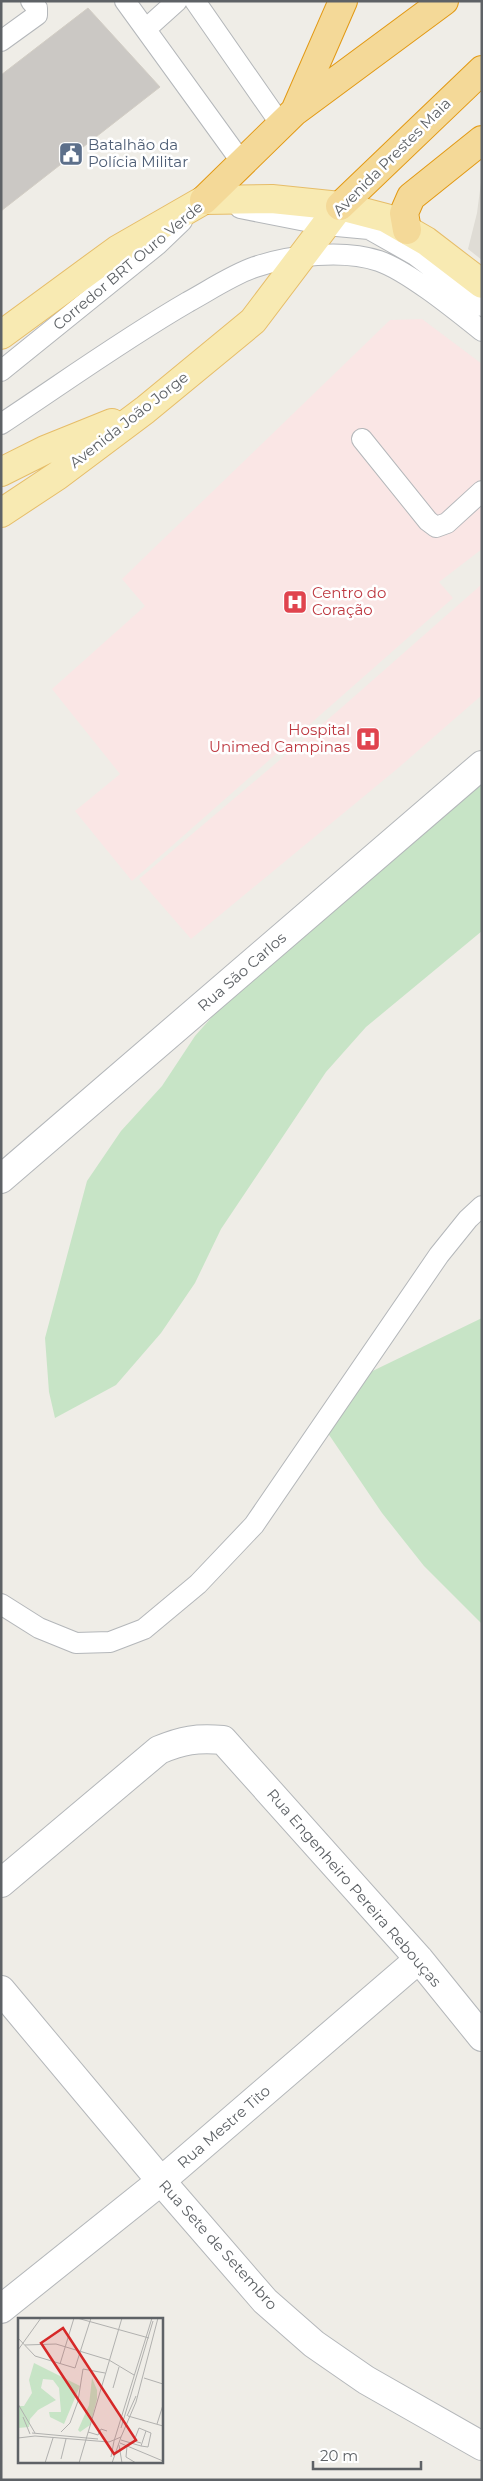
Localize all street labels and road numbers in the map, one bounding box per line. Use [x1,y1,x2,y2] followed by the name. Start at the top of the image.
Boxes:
[329,94,455,220] street label: Avenida Prestes Maia
[49,197,207,334] street label: Corredor BRT Ouro Verde
[65,367,192,472] street label: Avenida João Jorge
[193,928,290,1015] street label: Rua São Carlos
[263,1785,446,1991] street label: Rua Engenheiro Pereira Rebouças
[173,2081,274,2172] street label: Rua Mestre Tito
[155,2176,282,2314] street label: Rua Sete de Setembro

